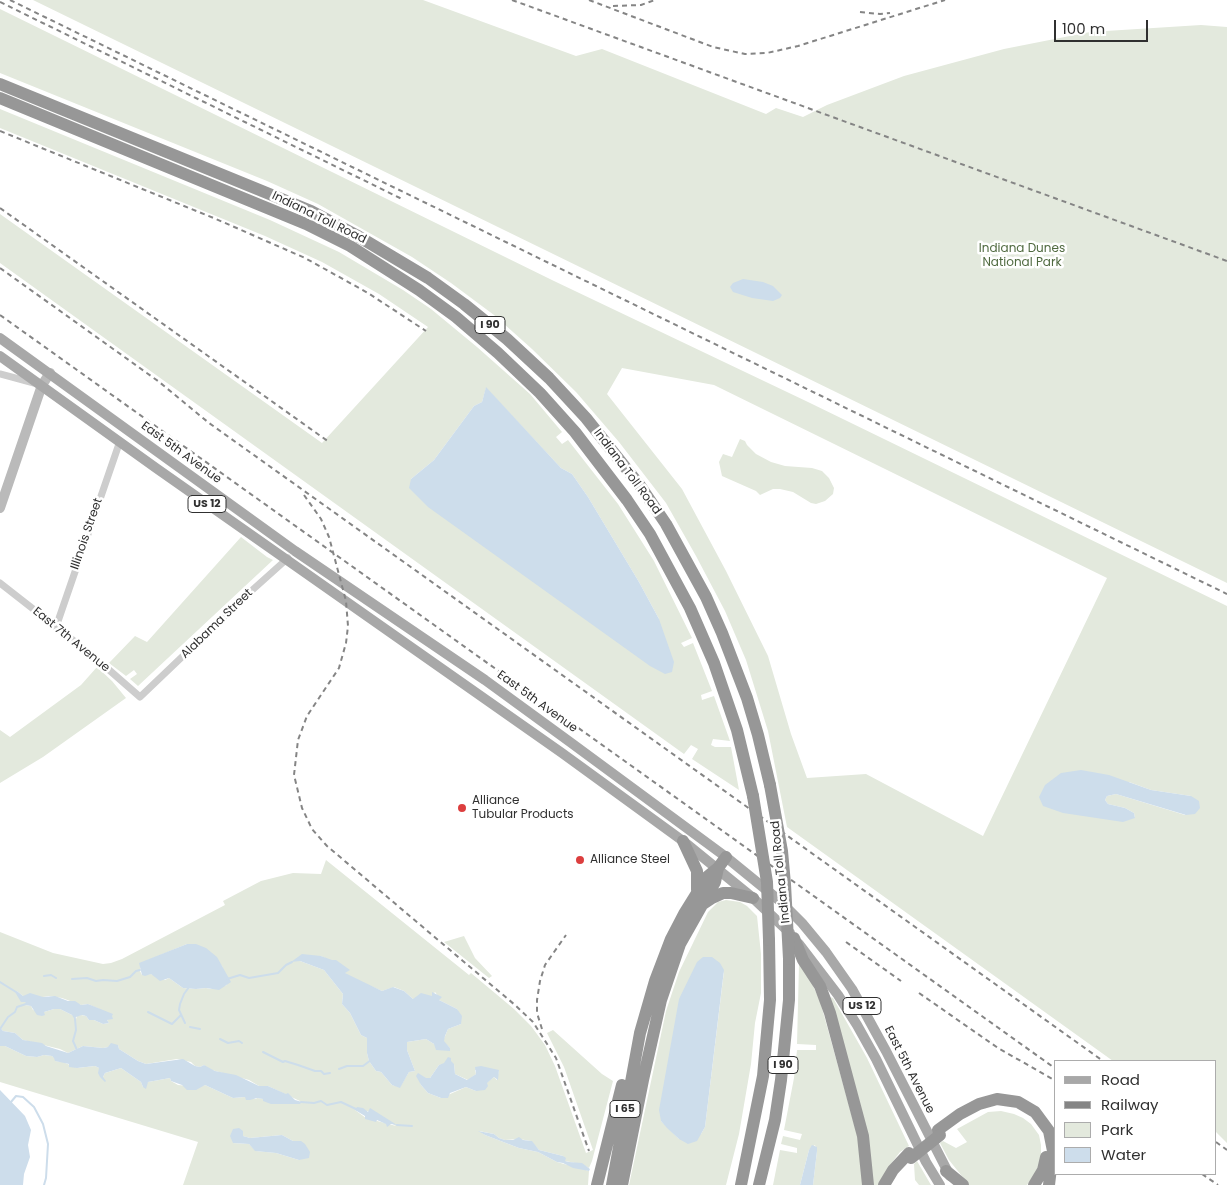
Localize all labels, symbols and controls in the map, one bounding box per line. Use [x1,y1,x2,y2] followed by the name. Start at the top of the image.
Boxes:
[1057,10,1151,42] scale bar
[1062,18,1105,39] text: 100 m
[269,189,369,247] street label: Indiana Toll Road
[979,242,1065,270] park label: Indiana Dunes National Park
[475,316,505,334] road number: I 90
[138,419,224,487] street label: East 5th Avenue
[590,426,664,518] street label: Indiana Toll Road
[68,496,106,572] street label: Illinois Street
[188,496,226,512] road number: US 12
[178,586,256,662] street label: Alabama Street
[30,605,112,675] street label: East 7th Avenue
[494,668,580,736] street label: East 5th Avenue
[472,794,574,822] place label: Alliance Tubular Products
[456,802,468,814] marker: Alliance Tubular Products
[768,820,794,924] street label: Indiana Toll Road
[590,853,670,867] place label: Alliance Steel
[574,854,586,866] marker: Alliance Steel
[843,998,881,1014] road number: US 12
[881,1024,937,1116] street label: East 5th Avenue
[768,1056,798,1074] road number: I 90
[1054,1060,1217,1175] legend
[1101,1069,1140,1090] text: Road
[1101,1094,1159,1115] text: Railway
[610,1100,640,1118] road number: I 65
[1101,1119,1133,1140] text: Park
[1101,1144,1146,1165] text: Water

